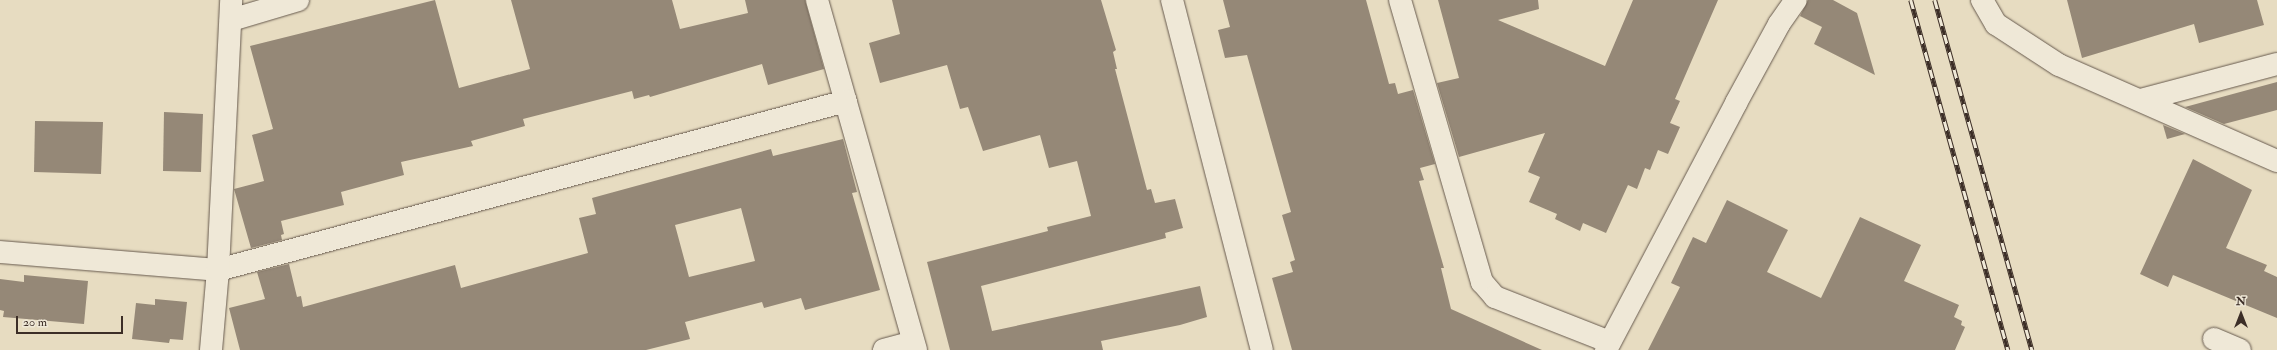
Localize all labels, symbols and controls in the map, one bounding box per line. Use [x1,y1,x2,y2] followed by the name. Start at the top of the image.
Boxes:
[2221,294,2261,334] north arrow
[2236,295,2246,308] text: N
[18,308,125,334] scale bar
[23,315,47,330] text: 20 m

